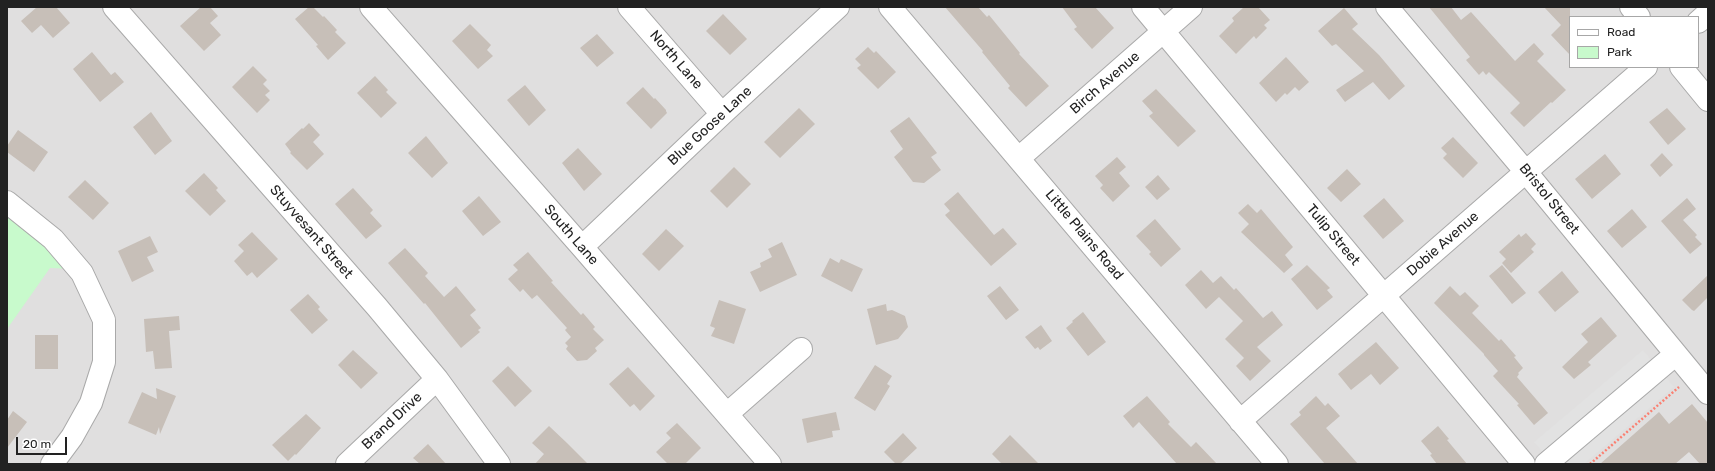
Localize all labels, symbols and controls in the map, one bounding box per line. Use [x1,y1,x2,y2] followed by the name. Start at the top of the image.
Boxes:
[1569,16,1699,68] legend
[1607,25,1635,39] text: Road
[646,27,706,93] street label: North Lane
[1607,45,1632,59] text: Park
[1067,48,1143,118] street label: Birch Avenue
[665,83,755,169] street label: Blue Goose Lane
[1515,160,1583,238] street label: Bristol Street
[266,182,356,282] street label: Stuyvesant Street
[1041,186,1127,284] street label: Little Plains Road
[540,201,602,269] street label: South Lane
[1303,201,1363,269] street label: Tulip Street
[1404,208,1482,280] street label: Dobie Avenue
[358,389,426,453] street label: Brand Drive
[18,429,69,455] scale bar
[23,437,51,451] text: 20 m

